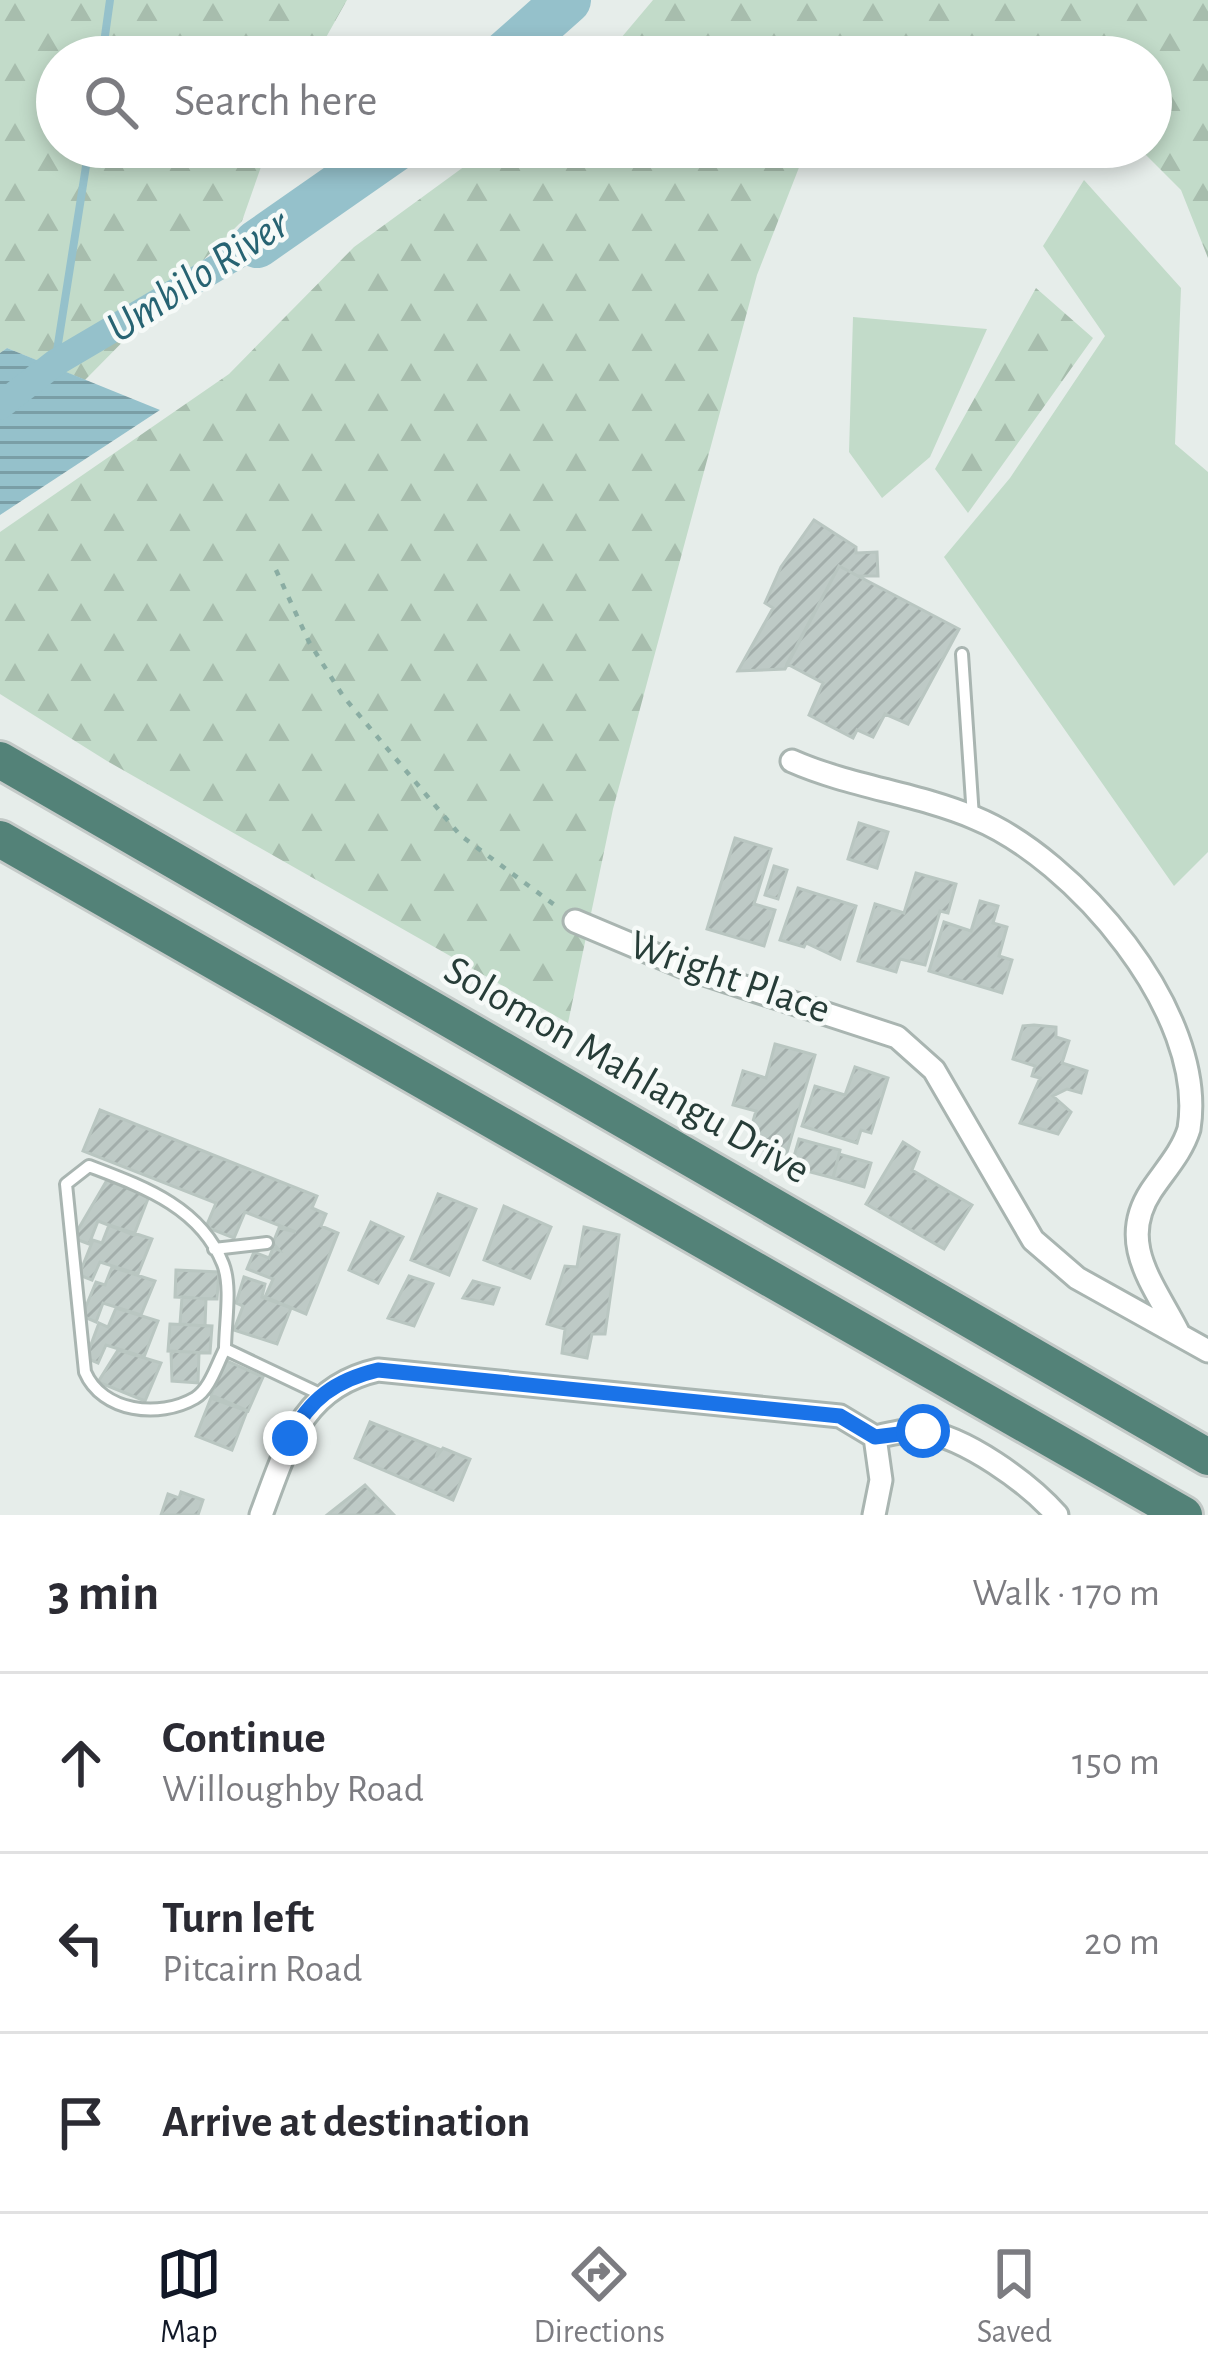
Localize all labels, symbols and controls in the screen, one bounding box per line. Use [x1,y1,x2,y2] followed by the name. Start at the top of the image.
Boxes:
[36,36,1172,168] search box
[78,69,144,135] icon: search
[174,79,377,124] text: Search here
[99,200,298,351] water label: Umbilo River
[624,923,836,1031] street label: Wright Place
[437,948,817,1192] street label: Solomon Mahlangu Drive
[896,1404,950,1458] route start
[263,1411,317,1465] route end
[48,1568,159,1619] text: 3 min
[972,1574,1160,1613] text: Walk · 170 m
[162,1716,326,1761] text: Continue
[48,1730,114,1796] icon: ahead
[1072,1743,1160,1782] text: 150 m
[162,1770,424,1809] text: Willoughby Road
[162,1896,314,1941] text: Turn left
[48,1910,114,1976] icon: left
[1084,1923,1160,1962] text: 20 m
[162,1950,362,1989] text: Pitcairn Road
[48,2090,114,2156] icon: arrive
[162,2100,530,2145] text: Arrive at destination
[156,2241,222,2353] tab: Map
[533,2241,665,2353] tab: Directions
[977,2241,1052,2353] tab: Saved

